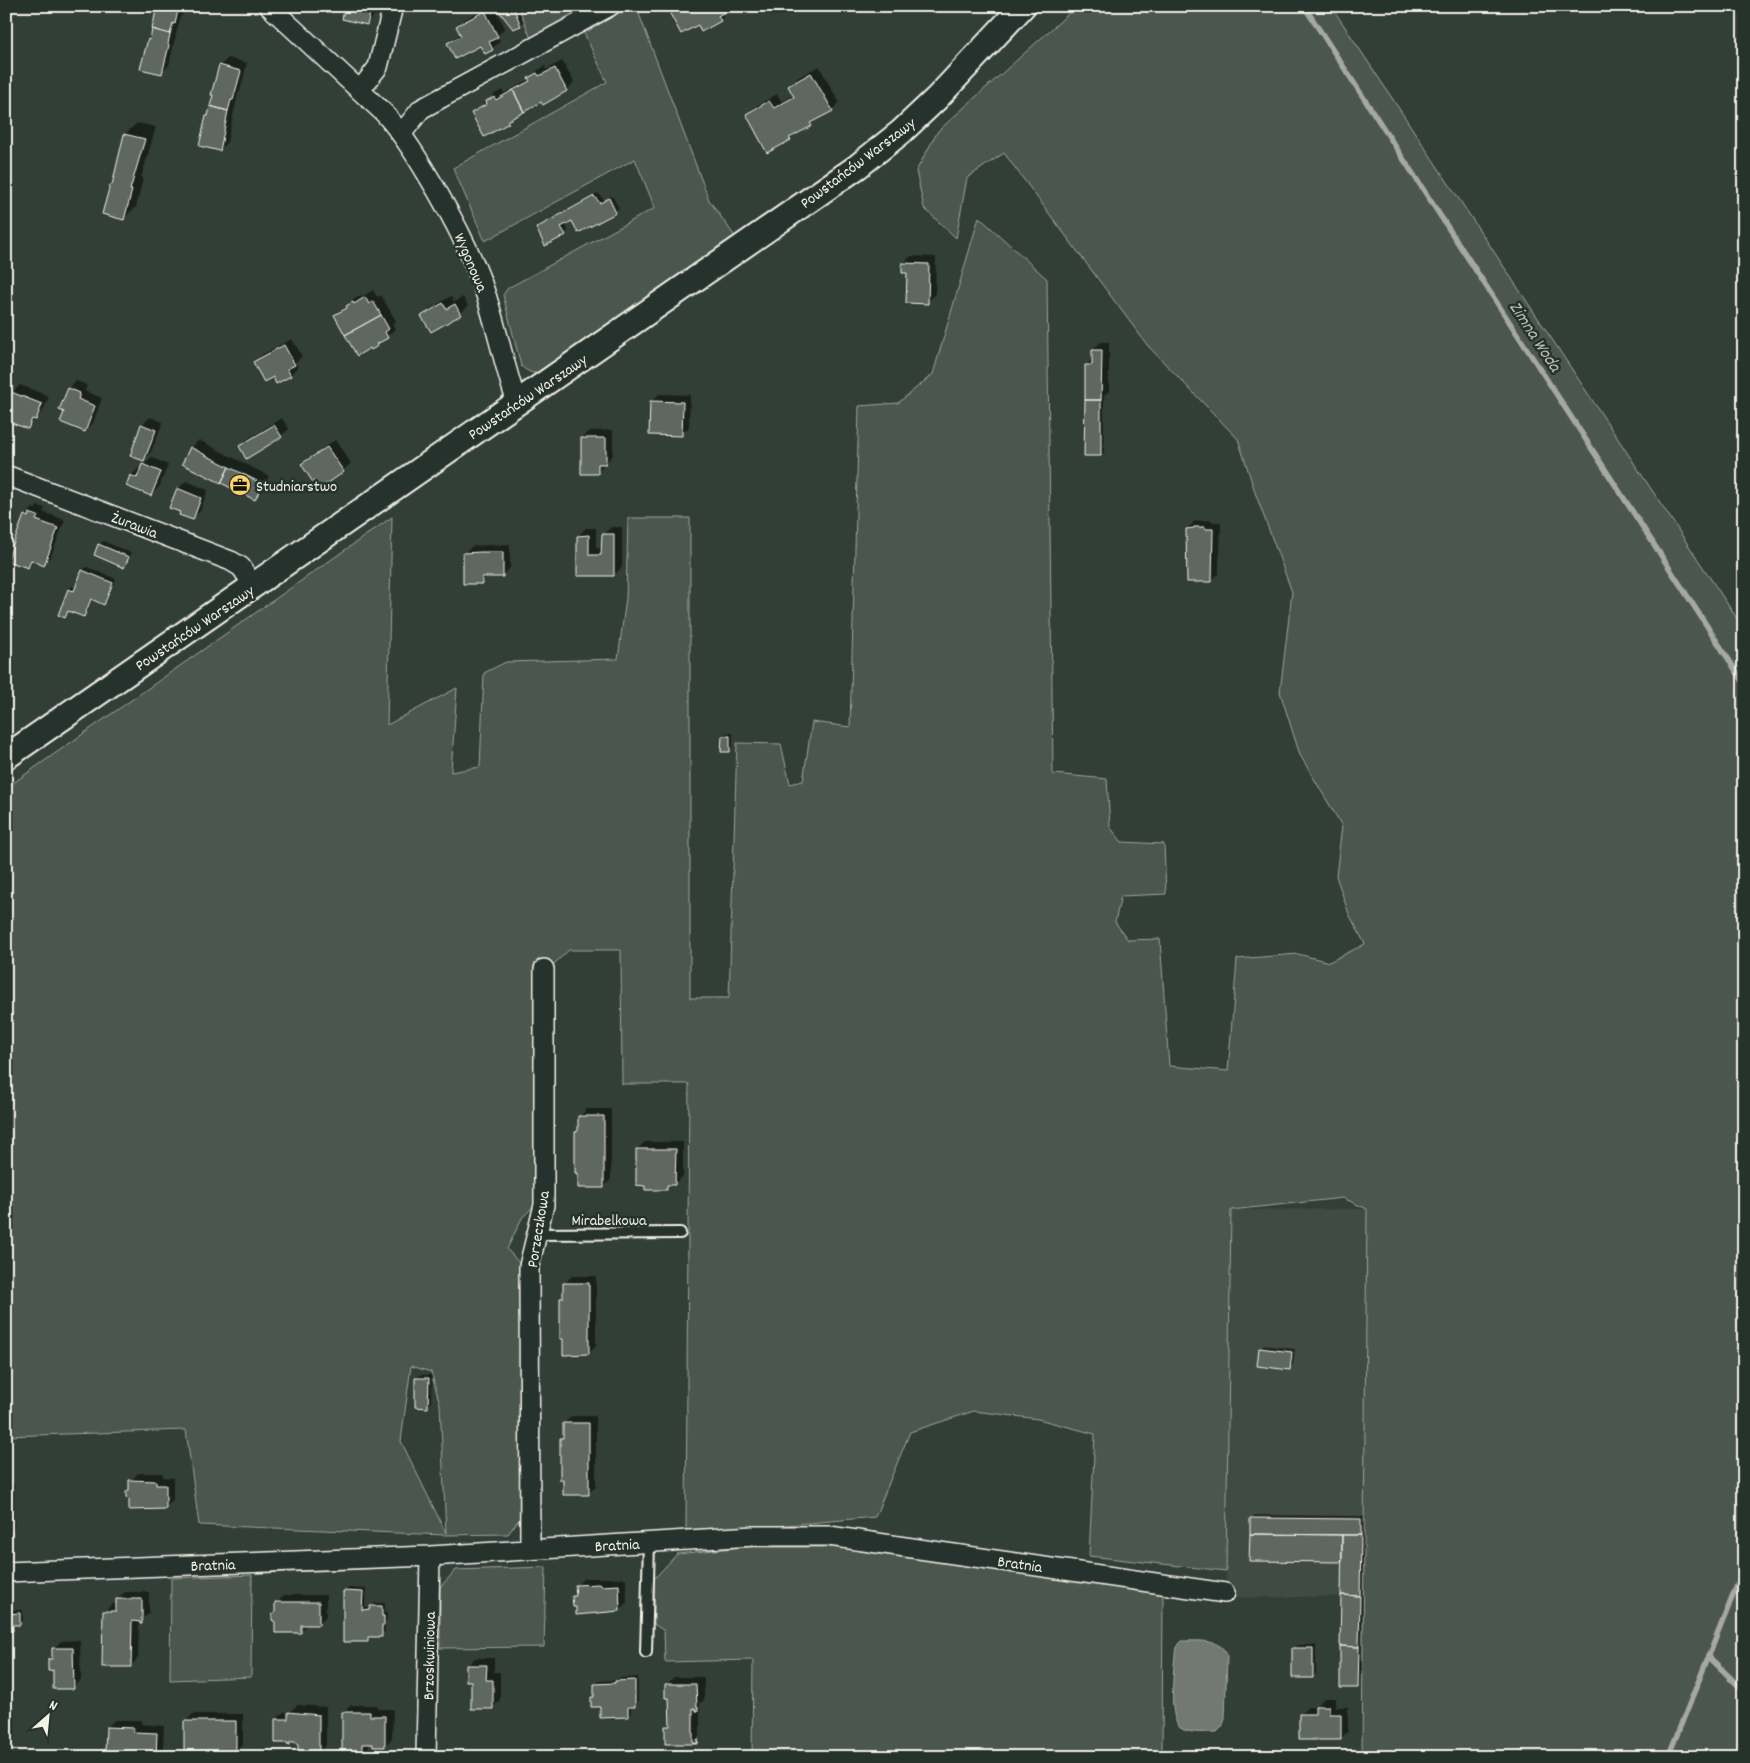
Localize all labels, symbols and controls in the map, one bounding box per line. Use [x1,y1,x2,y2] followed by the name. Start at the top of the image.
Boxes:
[796,113,922,215] street label: Powstańców Warszawy
[447,230,493,297] street label: Wygonowa
[1502,297,1567,379] water label: Zimna Woda
[464,349,593,447] street label: Powstańców Warszawy
[228,473,252,497] office icon: Studniarstwo
[256,476,337,499] place label: Studniarstwo
[107,507,161,546] street label: Żurawia
[131,580,260,678] street label: Powstańców Warszawy
[522,1189,557,1269] street label: Porzeczkowa
[571,1210,647,1233] street label: Mirabelkowa
[594,1534,641,1559] street label: Bratnia
[996,1551,1044,1580] street label: Bratnia
[190,1554,236,1579] street label: Bratnia
[418,1611,443,1700] street label: Brzoskwiniowa
[22,1690,72,1740] north arrow
[45,1696,61,1717] text: N

